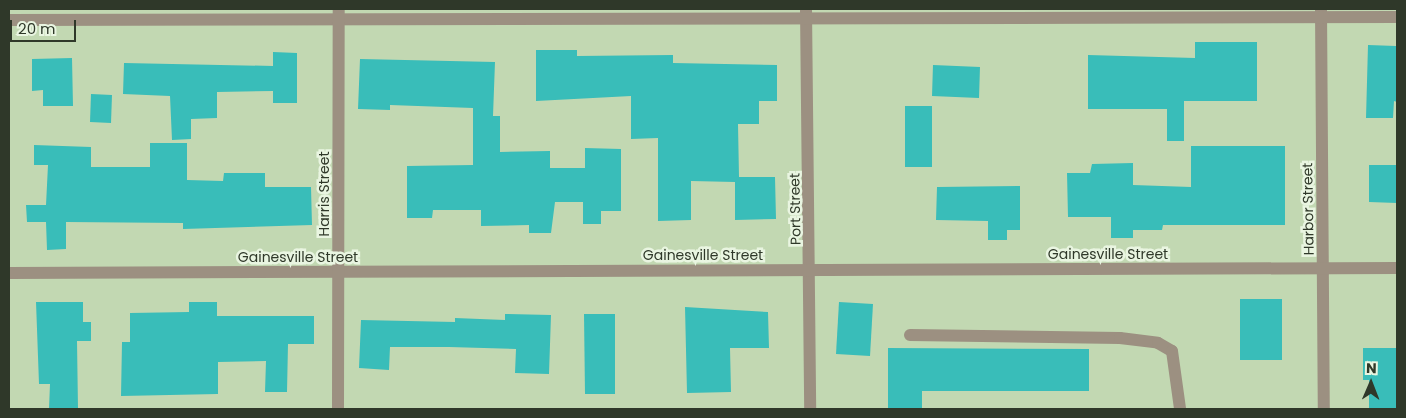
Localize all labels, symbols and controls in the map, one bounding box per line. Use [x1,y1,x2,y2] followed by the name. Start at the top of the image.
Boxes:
[12,10,79,42] scale bar
[18,18,56,39] text: 20 m
[316,151,332,237] street label: Harris Street
[1299,162,1317,256] street label: Harbor Street
[786,173,804,245] street label: Port Street
[1048,246,1168,262] street label: Gainesville Street
[643,247,763,263] street label: Gainesville Street
[238,249,358,265] street label: Gainesville Street
[1346,358,1396,408] north arrow
[1366,358,1377,378] text: N

